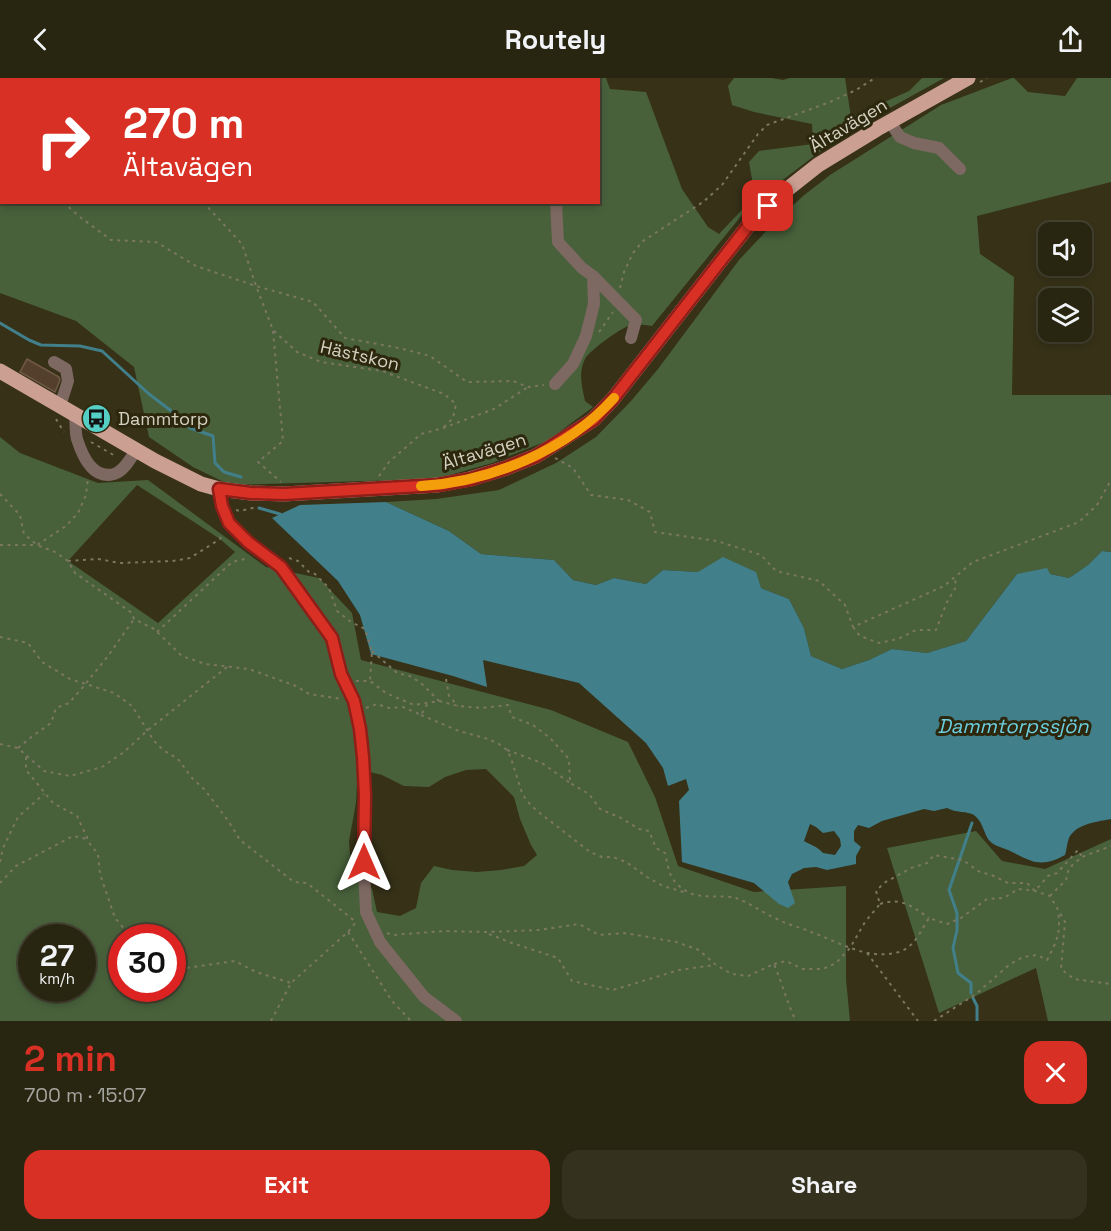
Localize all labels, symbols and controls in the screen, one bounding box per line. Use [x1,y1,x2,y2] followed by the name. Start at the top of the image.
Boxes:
[505,22,606,57] text: Routely
[24,23,57,56] icon: back
[1054,23,1087,56] icon: share
[805,93,891,157] street label: Ältavägen
[123,97,244,150] text: 270 m
[24,102,102,180] icon: right
[123,149,253,184] text: Ältavägen
[742,180,793,231] pin
[751,189,784,222] icon: arrive
[1038,222,1092,342] map controls
[1038,222,1092,276] button: sound
[1038,288,1092,342] button: layers
[318,335,402,375] street label: Hästskon
[81,402,113,434] bus stop icon: Dammtorp
[118,407,208,430] place label: Dammtorp
[439,427,529,475] street label: Ältavägen
[937,713,1089,739] water label: Dammtorpssjön
[332,830,396,894] position arrow
[108,924,186,1002] speed limit sign: 30
[40,936,74,975] text: 27
[39,969,75,988] text: km/h
[24,1036,117,1082] text: 2 min
[1024,1041,1087,1104] button: close
[24,1082,146,1108] text: 700 m · 15:07
[24,1150,550,1219] button: Exit
[562,1150,1087,1219] button: Share

